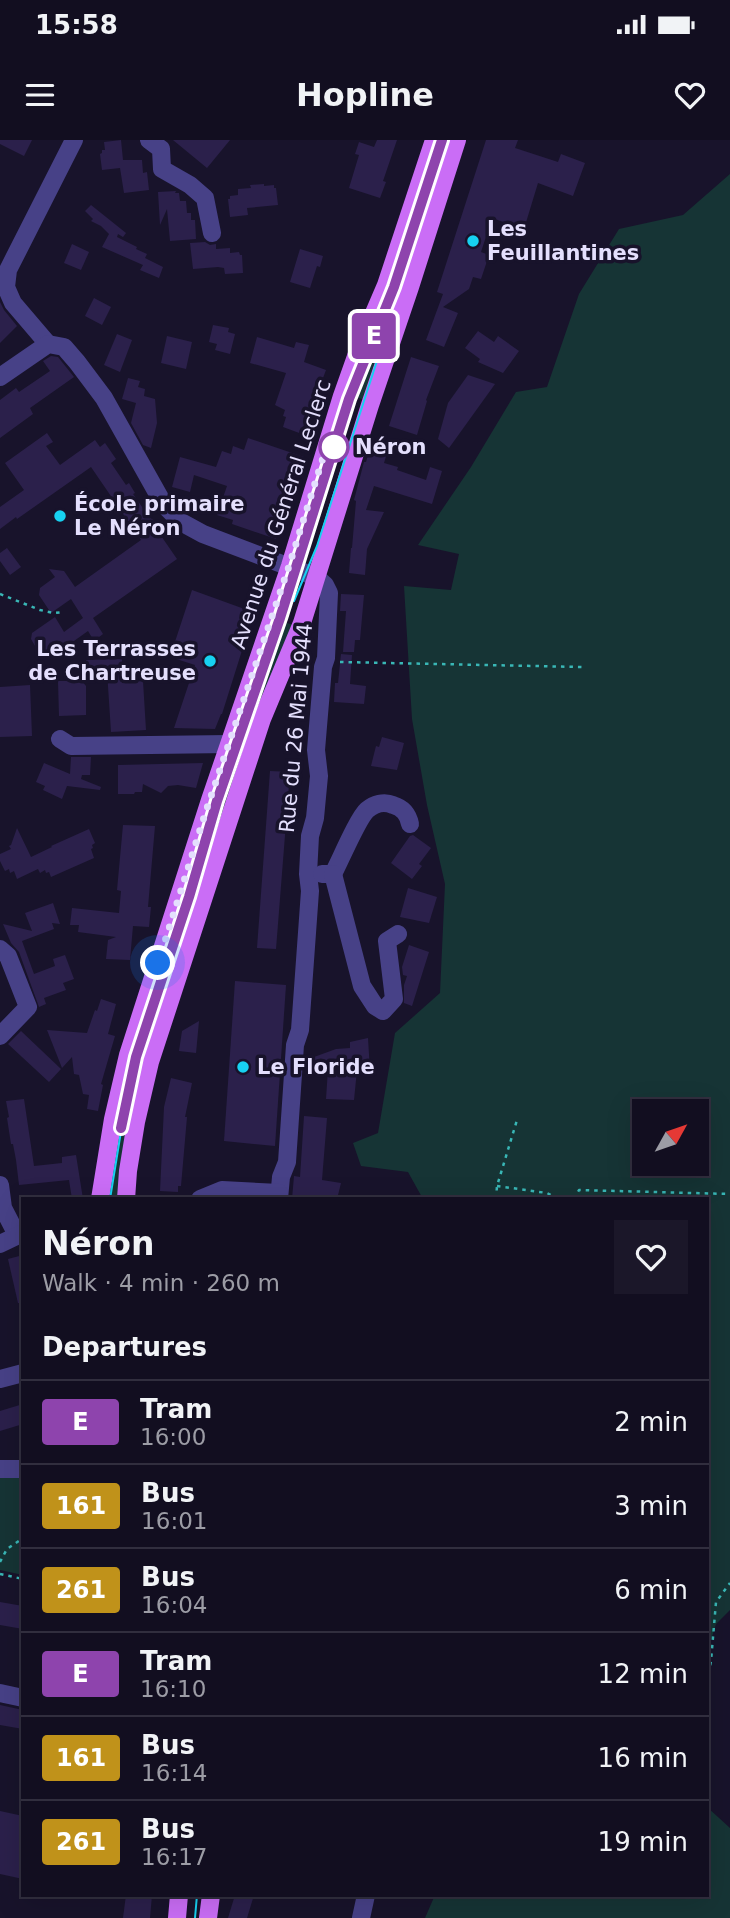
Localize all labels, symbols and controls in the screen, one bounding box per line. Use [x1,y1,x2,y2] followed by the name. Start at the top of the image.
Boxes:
[35,10,118,40] text: 15:58
[21,76,59,114] icon: menu
[296,76,434,114] text: Hopline
[671,76,709,114] icon: heart
[487,217,639,265] place label: Les Feuillantines
[465,233,481,249] marker: Les Feuillantines
[351,313,397,359] line badge: E
[366,322,382,350] text: E
[226,376,336,652] street label: Avenue du Général Leclerc
[319,432,349,462] marker: Néron
[355,435,427,459] place label: Néron
[74,491,244,540] place label: École primaire Le Néron
[52,508,68,524] marker: École primaire Le Néron
[275,622,317,834] street label: Rue du 26 Mai 1944
[28,637,196,685] place label: Les Terrasses de Chartreuse
[202,653,218,669] marker: Les Terrasses de Chartreuse
[140,945,175,980] your location
[257,1055,375,1079] place label: Le Floride
[235,1059,251,1075] marker: Le Floride
[632,1099,709,1176] north arrow
[632,1099,709,1176] map controls
[614,1220,688,1294] button: heart
[42,1224,154,1263] text: Néron
[42,1270,280,1296] text: Walk · 4 min · 260 m
[42,1332,207,1362] text: Departures
[140,1394,212,1424] text: Tram
[614,1407,688,1437] text: 2 min
[72,1408,89,1436] text: E
[140,1424,206,1450] text: 16:00
[141,1478,195,1508] text: Bus
[614,1491,688,1521] text: 3 min
[56,1492,106,1520] text: 161
[141,1508,207,1534] text: 16:01
[141,1562,195,1592] text: Bus
[614,1575,688,1605] text: 6 min
[56,1576,106,1604] text: 261
[141,1592,207,1618] text: 16:04
[140,1646,212,1676] text: Tram
[598,1659,688,1689] text: 12 min
[72,1660,89,1688] text: E
[140,1676,206,1702] text: 16:10
[141,1730,195,1760] text: Bus
[598,1743,688,1773] text: 16 min
[56,1744,106,1772] text: 161
[141,1760,207,1786] text: 16:14
[141,1814,195,1844] text: Bus
[598,1827,688,1857] text: 19 min
[56,1828,106,1856] text: 261
[141,1844,207,1870] text: 16:17

